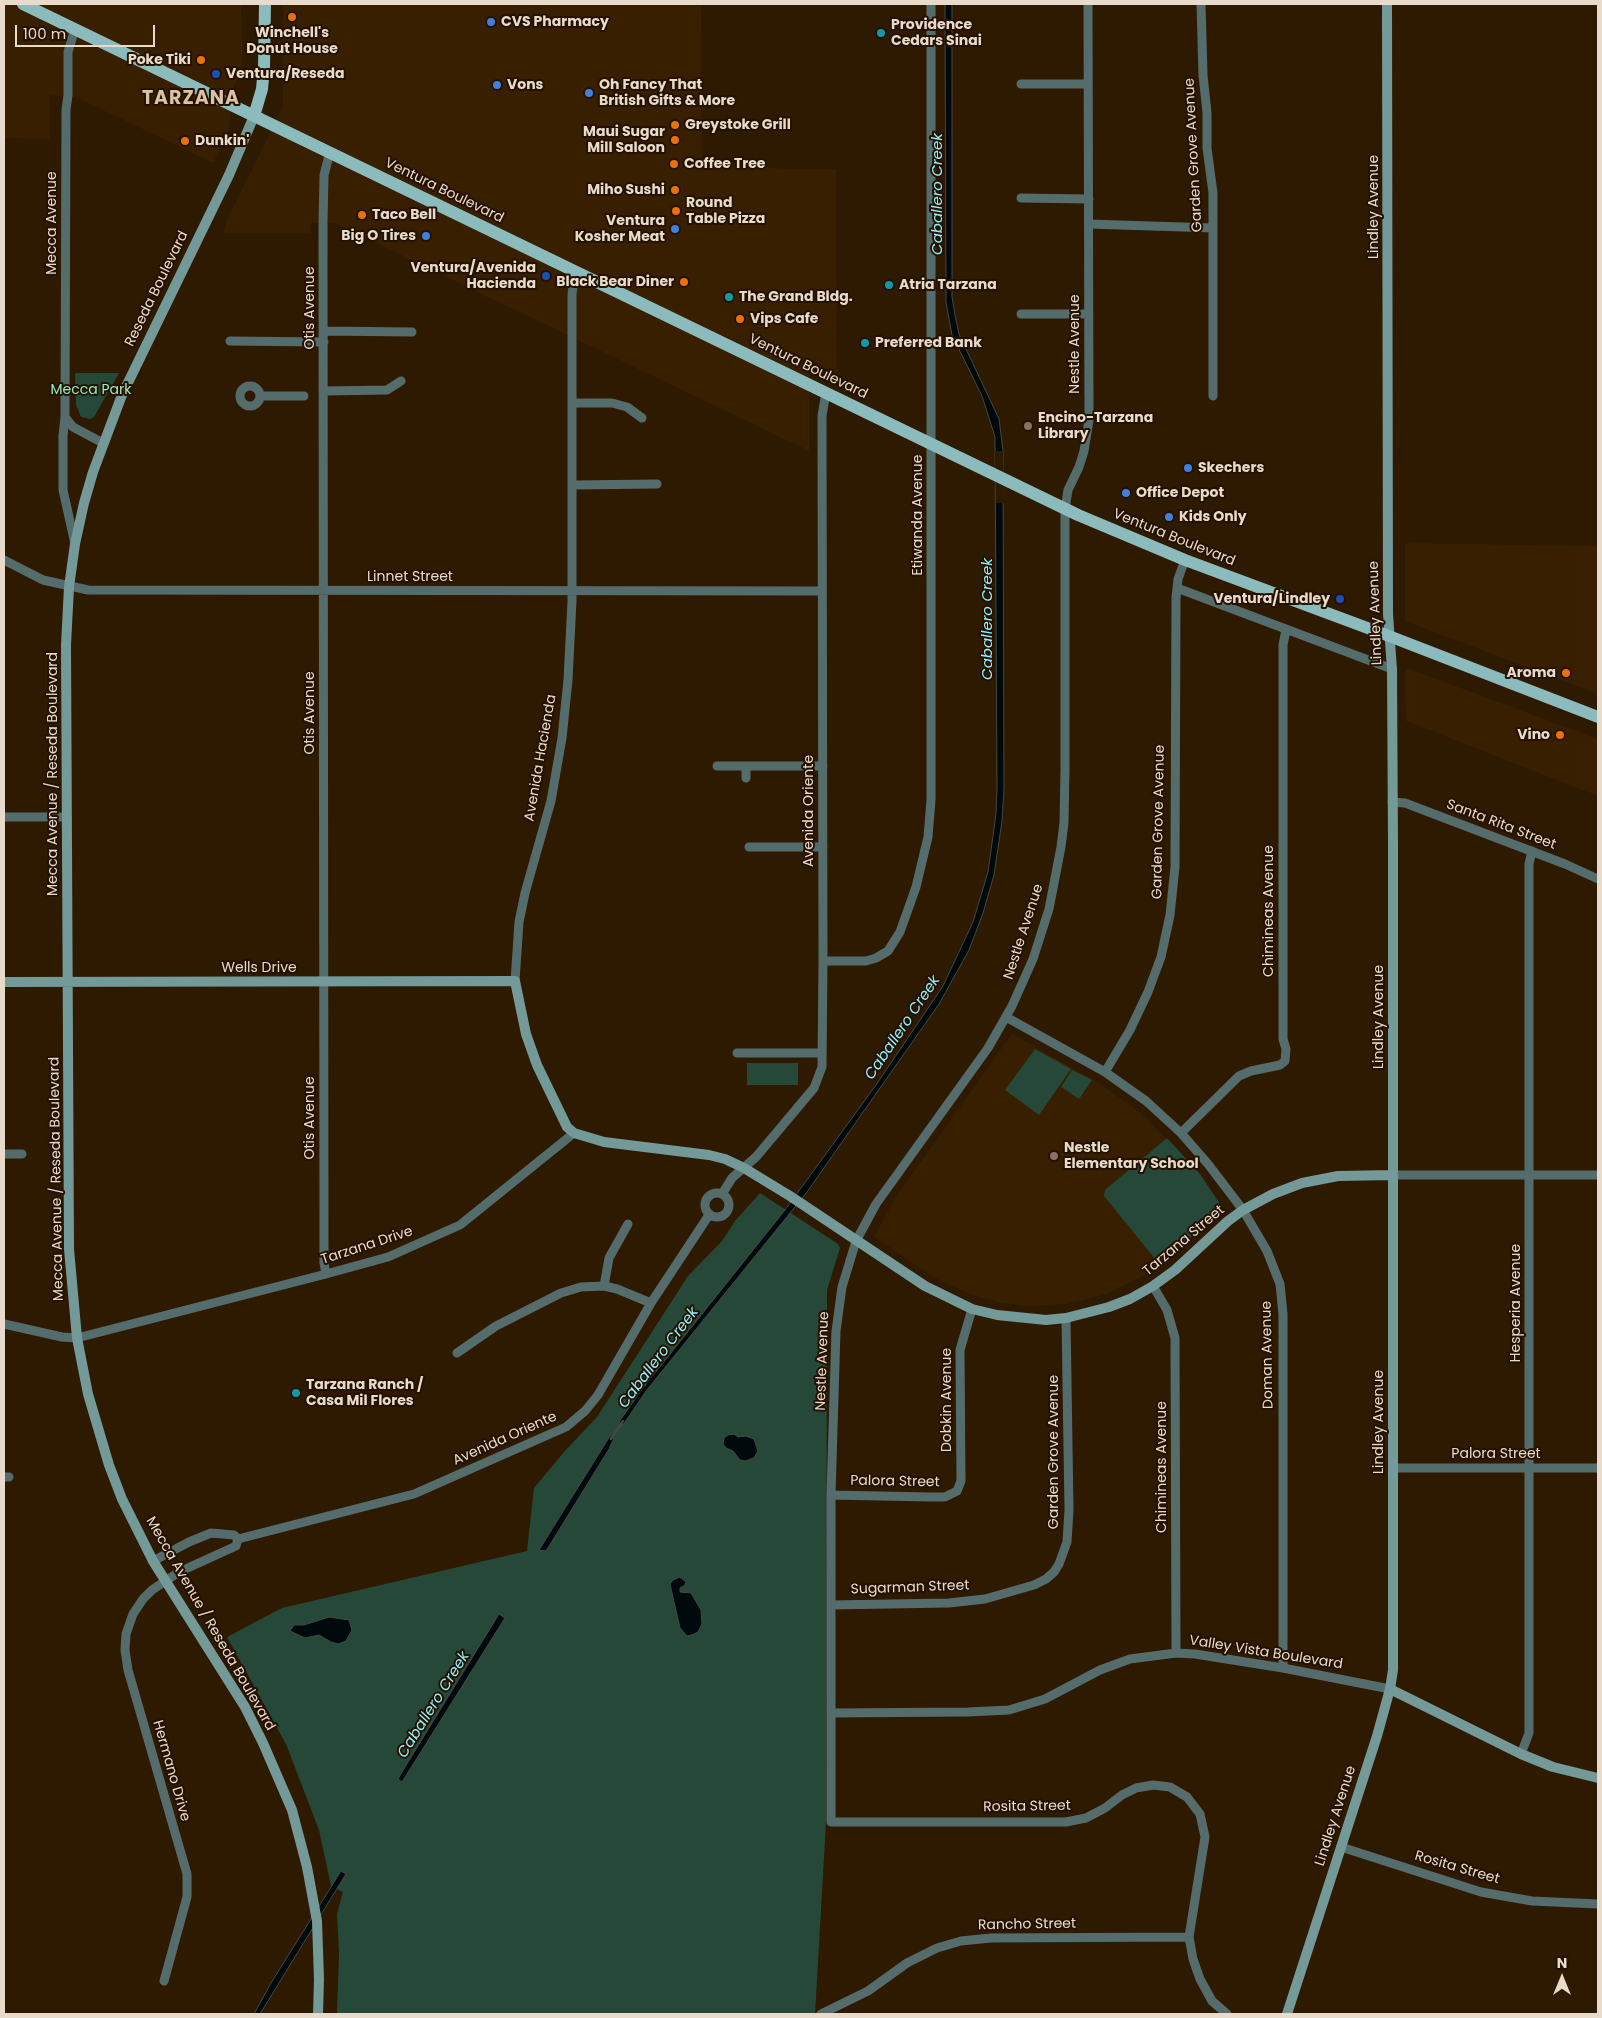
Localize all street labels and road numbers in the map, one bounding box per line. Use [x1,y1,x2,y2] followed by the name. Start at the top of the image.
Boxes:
[1182,77,1206,233] street label: Garden Grove Avenue
[382,155,506,227] street label: Ventura Boulevard
[1366,155,1382,259] street label: Lindley Avenue
[44,171,60,275] street label: Mecca Avenue
[122,228,192,350] street label: Reseda Boulevard
[302,266,318,350] street label: Otis Avenue
[1067,294,1083,394] street label: Nestle Avenue
[746,331,870,403] street label: Ventura Boulevard
[910,455,926,575] street label: Etiwanda Avenue
[1110,506,1238,570] street label: Ventura Boulevard
[1366,561,1386,665] street label: Lindley Avenue
[367,569,453,585] street label: Linnet Street
[45,652,61,896] street label: Mecca Avenue / Reseda Boulevard
[302,671,318,755] street label: Otis Avenue
[522,693,560,823] street label: Avenida Hacienda
[1149,745,1169,899] street label: Garden Grove Avenue
[801,755,817,867] street label: Avenida Oriente
[1444,796,1558,854] street label: Santa Rita Street
[1261,845,1277,977] street label: Chimineas Avenue
[1001,882,1047,982] street label: Nestle Avenue
[221,960,297,976] street label: Wells Drive
[1371,965,1387,1069] street label: Lindley Avenue
[46,1057,68,1301] street label: Mecca Avenue / Reseda Boulevard
[302,1076,318,1160] street label: Otis Avenue
[1140,1202,1228,1280] street label: Tarzana Street
[319,1223,415,1269] street label: Tarzana Drive
[1508,1244,1524,1362] street label: Hesperia Avenue
[1259,1301,1277,1409] street label: Doman Avenue
[813,1311,833,1411] street label: Nestle Avenue
[939,1348,955,1452] street label: Dobkin Avenue
[1371,1370,1387,1474] street label: Lindley Avenue
[1046,1375,1062,1529] street label: Garden Grove Avenue
[1154,1401,1170,1533] street label: Chimineas Avenue
[450,1409,560,1469] street label: Avenida Oriente
[1451,1446,1541,1462] street label: Palora Street
[850,1473,940,1491] street label: Palora Street
[142,1514,278,1734] street label: Mecca Avenue / Reseda Boulevard
[850,1578,970,1598] street label: Sugarman Street
[1188,1633,1344,1673] street label: Valley Vista Boulevard
[149,1719,193,1823] street label: Hermano Drive
[1312,1764,1360,1868] street label: Lindley Avenue
[983,1798,1071,1816] street label: Rosita Street
[1413,1848,1501,1888] street label: Rosita Street
[978,1916,1076,1934] street label: Rancho Street

